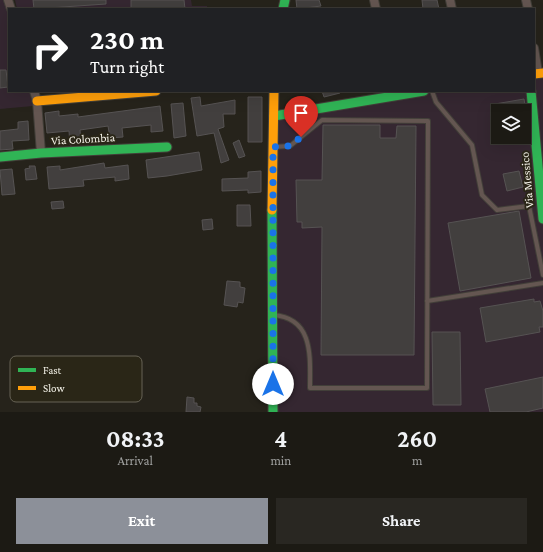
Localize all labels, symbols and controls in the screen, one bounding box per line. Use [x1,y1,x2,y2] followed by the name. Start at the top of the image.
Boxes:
[24,24,76,76] icon: right
[90,24,164,55] text: 230 m
[90,57,164,77] text: Turn right
[284,96,318,137] pin
[290,102,312,124] icon: arrive
[491,104,531,144] map controls
[491,104,531,144] button: layers
[51,130,116,148] street label: Via Colombia
[518,151,536,209] street label: Via Messico
[10,356,142,402] legend
[252,363,294,405] position arrow
[43,364,62,376] text: Fast
[43,382,65,394] text: Slow
[106,425,164,452] text: 08:33
[274,425,287,452] text: 4
[397,425,437,452] text: 260
[118,453,153,468] text: Arrival
[270,453,291,468] text: min
[412,453,422,468] text: m
[16,498,268,544] button: Exit
[276,498,527,544] button: Share

